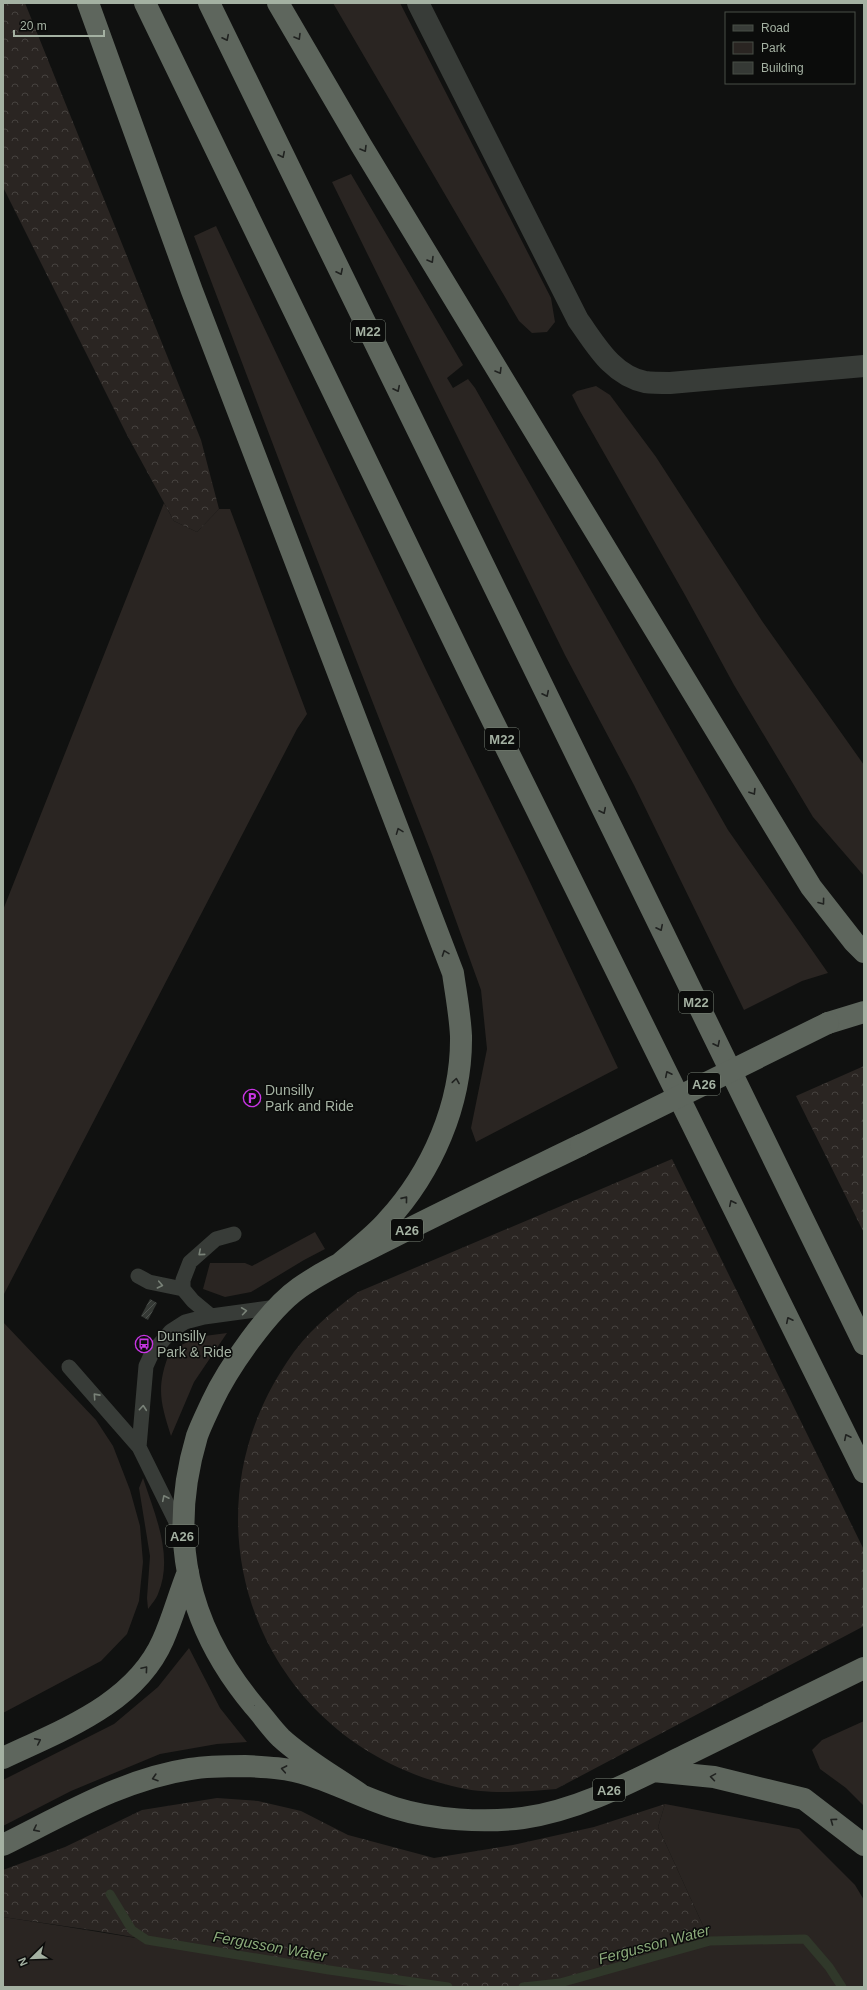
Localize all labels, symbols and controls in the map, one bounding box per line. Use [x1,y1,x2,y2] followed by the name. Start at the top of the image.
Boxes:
[14,12,104,38] scale bar
[725,12,855,84] legend
[20,19,47,33] text: 20 m
[761,21,790,35] text: Road
[293,33,300,40] one-way arrow
[221,34,229,42] one-way arrow
[761,41,787,55] text: Park
[761,61,804,75] text: Building
[359,145,366,152] one-way arrow
[277,151,285,159] one-way arrow
[427,256,434,263] one-way arrow
[335,268,342,275] one-way arrow
[351,320,385,342] road number: M22
[494,367,501,374] one-way arrow
[392,385,400,392] one-way arrow
[541,690,549,697] one-way arrow
[485,728,519,750] road number: M22
[748,788,755,795] one-way arrow
[598,807,606,814] one-way arrow
[396,828,404,835] one-way arrow
[818,898,825,905] one-way arrow
[655,923,663,931] one-way arrow
[442,950,450,957] one-way arrow
[679,991,713,1013] road number: M22
[712,1040,720,1048] one-way arrow
[665,1071,673,1079] one-way arrow
[688,1073,720,1095] road number: A26
[452,1078,460,1084] one-way arrow
[265,1082,354,1114] place label: Dunsilly Park and Ride
[242,1088,262,1108] parking icon: Dunsilly Park and Ride
[401,1196,408,1203] one-way arrow
[729,1200,736,1208] one-way arrow
[391,1219,423,1241] road number: A26
[198,1249,206,1256] one-way arrow
[157,1280,163,1288] one-way arrow
[241,1307,247,1316] one-way arrow
[786,1317,794,1324] one-way arrow
[157,1328,232,1360] place label: Dunsilly Park & Ride
[134,1334,154,1354] bus stop icon: Dunsilly Park & Ride
[93,1393,101,1401] one-way arrow
[138,1405,147,1411] one-way arrow
[844,1433,852,1441] one-way arrow
[162,1495,170,1502] one-way arrow
[166,1525,198,1547] road number: A26
[140,1666,147,1674] one-way arrow
[34,1738,41,1746] one-way arrow
[281,1765,287,1774] one-way arrow
[152,1773,159,1781] one-way arrow
[710,1773,716,1782] one-way arrow
[593,1779,625,1801] road number: A26
[831,1819,838,1826] one-way arrow
[33,1824,40,1832] one-way arrow
[596,1921,713,1967] water label: Fergusson Water
[212,1928,329,1965] water label: Fergusson Water
[12,1938,52,1978] north arrow
[16,1956,30,1968] text: N

